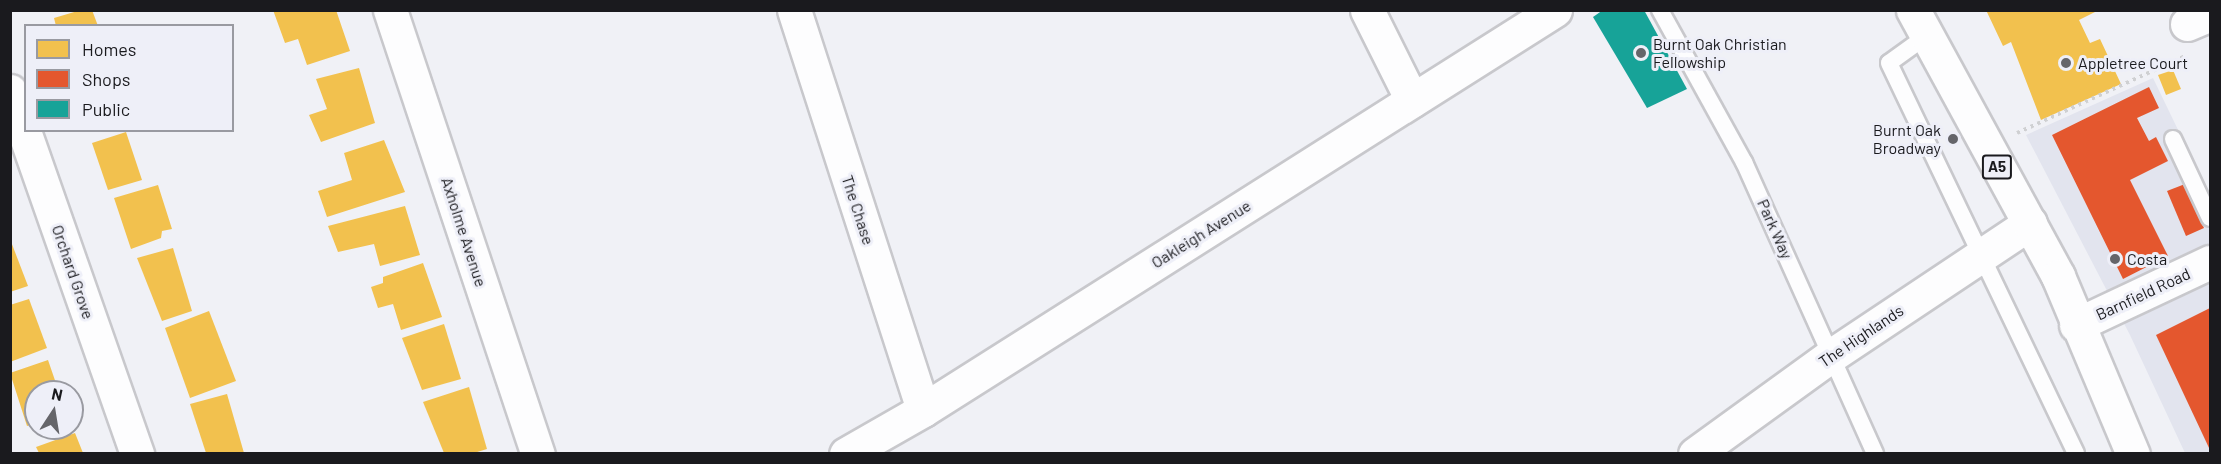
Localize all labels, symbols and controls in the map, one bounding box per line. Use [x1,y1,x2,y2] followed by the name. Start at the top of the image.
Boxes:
[24,24,234,132] legend
[1653,34,1787,72] place label: Burnt Oak Christian Fellowship
[82,38,136,60] text: Homes
[1634,46,1648,60] marker: Burnt Oak Christian Fellowship
[2078,53,2188,73] place label: Appletree Court
[2059,56,2073,70] marker: Appletree Court
[82,68,131,90] text: Shops
[82,98,130,120] text: Public
[1873,120,1941,158] place label: Burnt Oak Broadway
[1946,132,1960,146] marker: Burnt Oak Broadway
[1980,155,2014,179] road number: A5
[838,173,878,247] street label: The Chase
[437,175,491,289] street label: Axholme Avenue
[1148,196,1254,272] street label: Oakleigh Avenue
[1753,196,1797,262] street label: Park Way
[48,222,98,322] street label: Orchard Grove
[2127,249,2167,269] place label: Costa
[2108,252,2122,266] marker: Costa
[2093,264,2193,324] street label: Barnfield Road
[1815,301,1907,371] street label: The Highlands
[24,380,84,440] north arrow
[50,383,65,404] text: N

